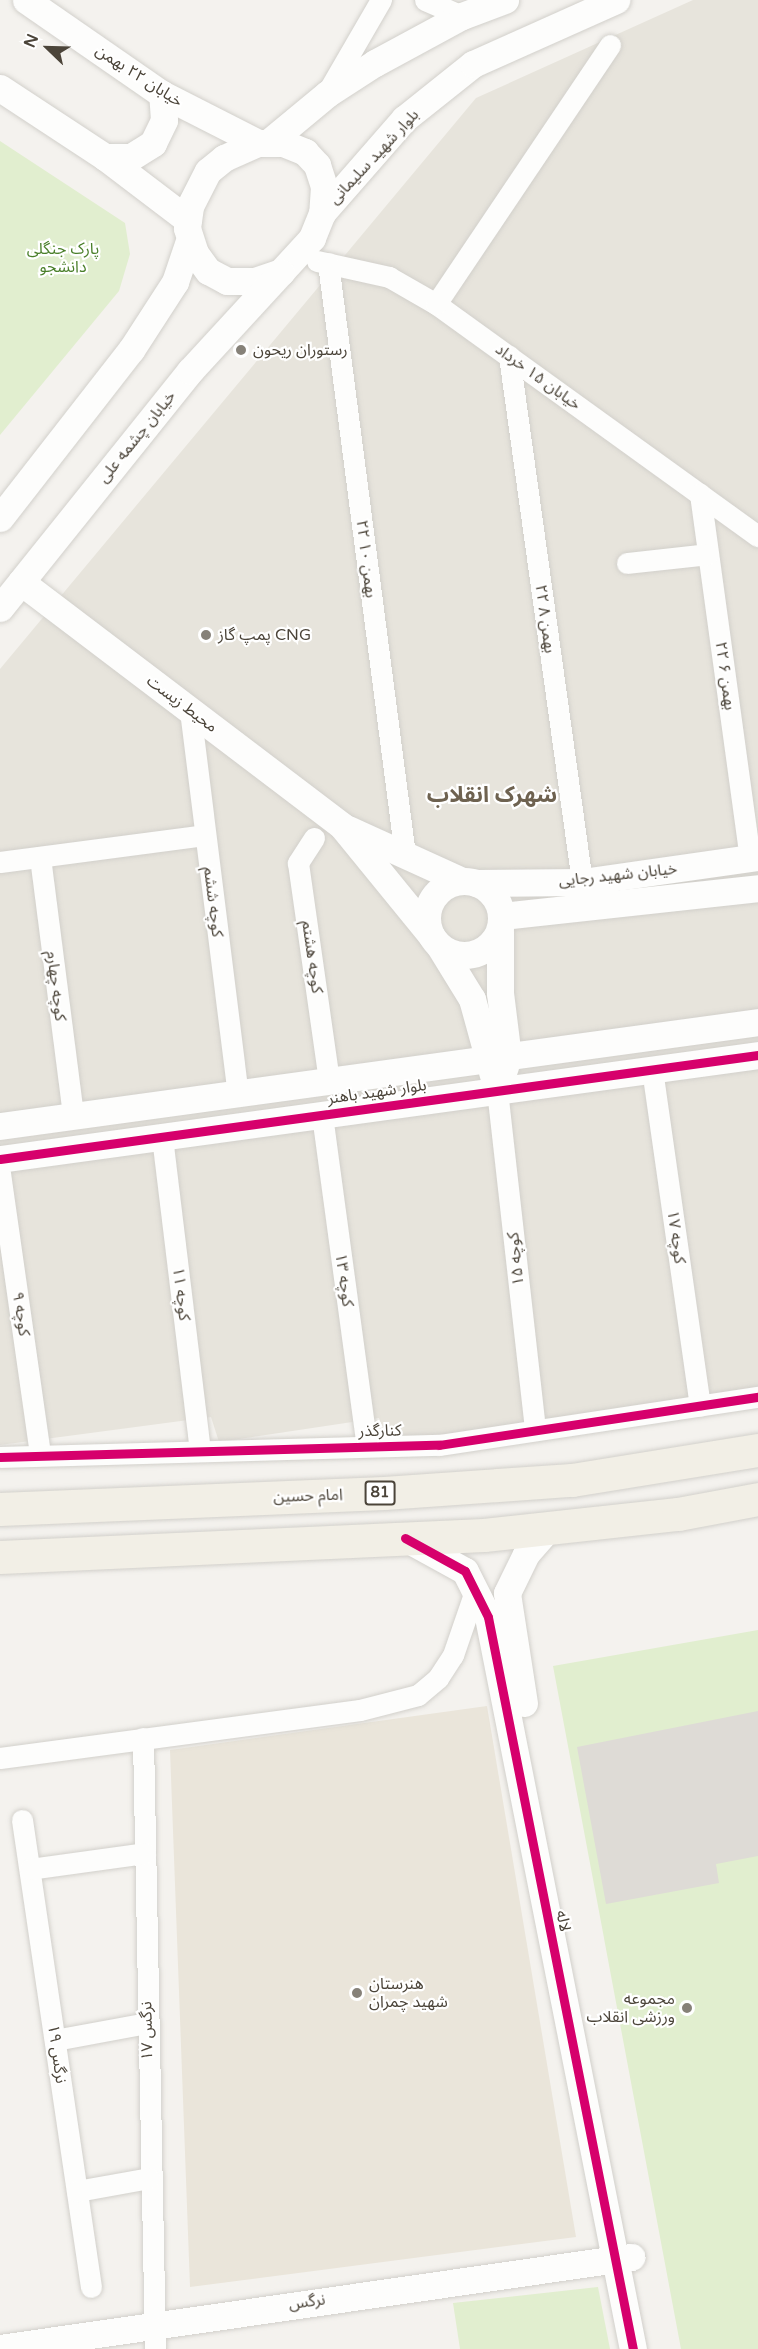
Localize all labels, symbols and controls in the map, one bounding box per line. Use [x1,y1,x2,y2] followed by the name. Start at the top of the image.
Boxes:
[18,18,78,78] north arrow
[20,31,43,51] text: N
[92,41,186,111] street label: خیابان ۲۲ بهمن
[325,105,423,209] street label: بلوار شهید سلیمانی
[27,239,99,277] park label: پارک جنگلی دانشجو
[253,340,348,360] place label: رستوران ریحون
[492,340,584,414] street label: خیابان ۱۵ خرداد
[234,343,248,357] marker: رستوران ریحون
[94,387,180,487] street label: خیابان چشمه علی
[352,519,380,599] street label: ۲۲ بهمن ۱۰
[531,583,559,655] street label: ۲۲ بهمن ۸
[218,625,311,645] place label: پمپ گاز CNG
[199,628,213,642] marker: پمپ گاز CNG
[711,640,739,712] street label: ۲۲ بهمن ۶
[143,671,221,737] street label: محیط زیست
[427,783,557,809] district label: شهرک انقلاب
[558,859,678,891] street label: خیابان شهید رجایی
[199,866,227,938] street label: کوچه ششم
[297,919,327,995] street label: کوچه هشتم
[42,950,70,1022] street label: کوچه چهارم
[326,1076,428,1108] street label: بلوار شهید باهنر
[663,1209,689,1265] street label: کوچه ۱۷
[504,1231,528,1287] street label: کوچه ۱۵
[331,1252,357,1308] street label: کوچه ۱۳
[168,1266,194,1322] street label: کوچه ۱۱
[8,1291,34,1337] street label: کوچه ۹
[358,1421,402,1441] street label: کنارگذر
[364,1481,397,1505] road number: 81
[273,1485,343,1507] street label: امام حسین
[552,1909,574,1933] street label: لاله
[369,1974,448,2012] place label: هنرستان شهید چمران
[350,1986,364,2000] marker: هنرستان شهید چمران
[587,1989,675,2027] place label: مجموعه ورزشی انقلاب
[137,2001,157,2061] street label: نرگس ۱۷
[680,2001,694,2015] marker: مجموعه ورزشی انقلاب
[43,2023,71,2085] street label: نرگس ۱۹
[287,2290,327,2314] street label: نرگس

